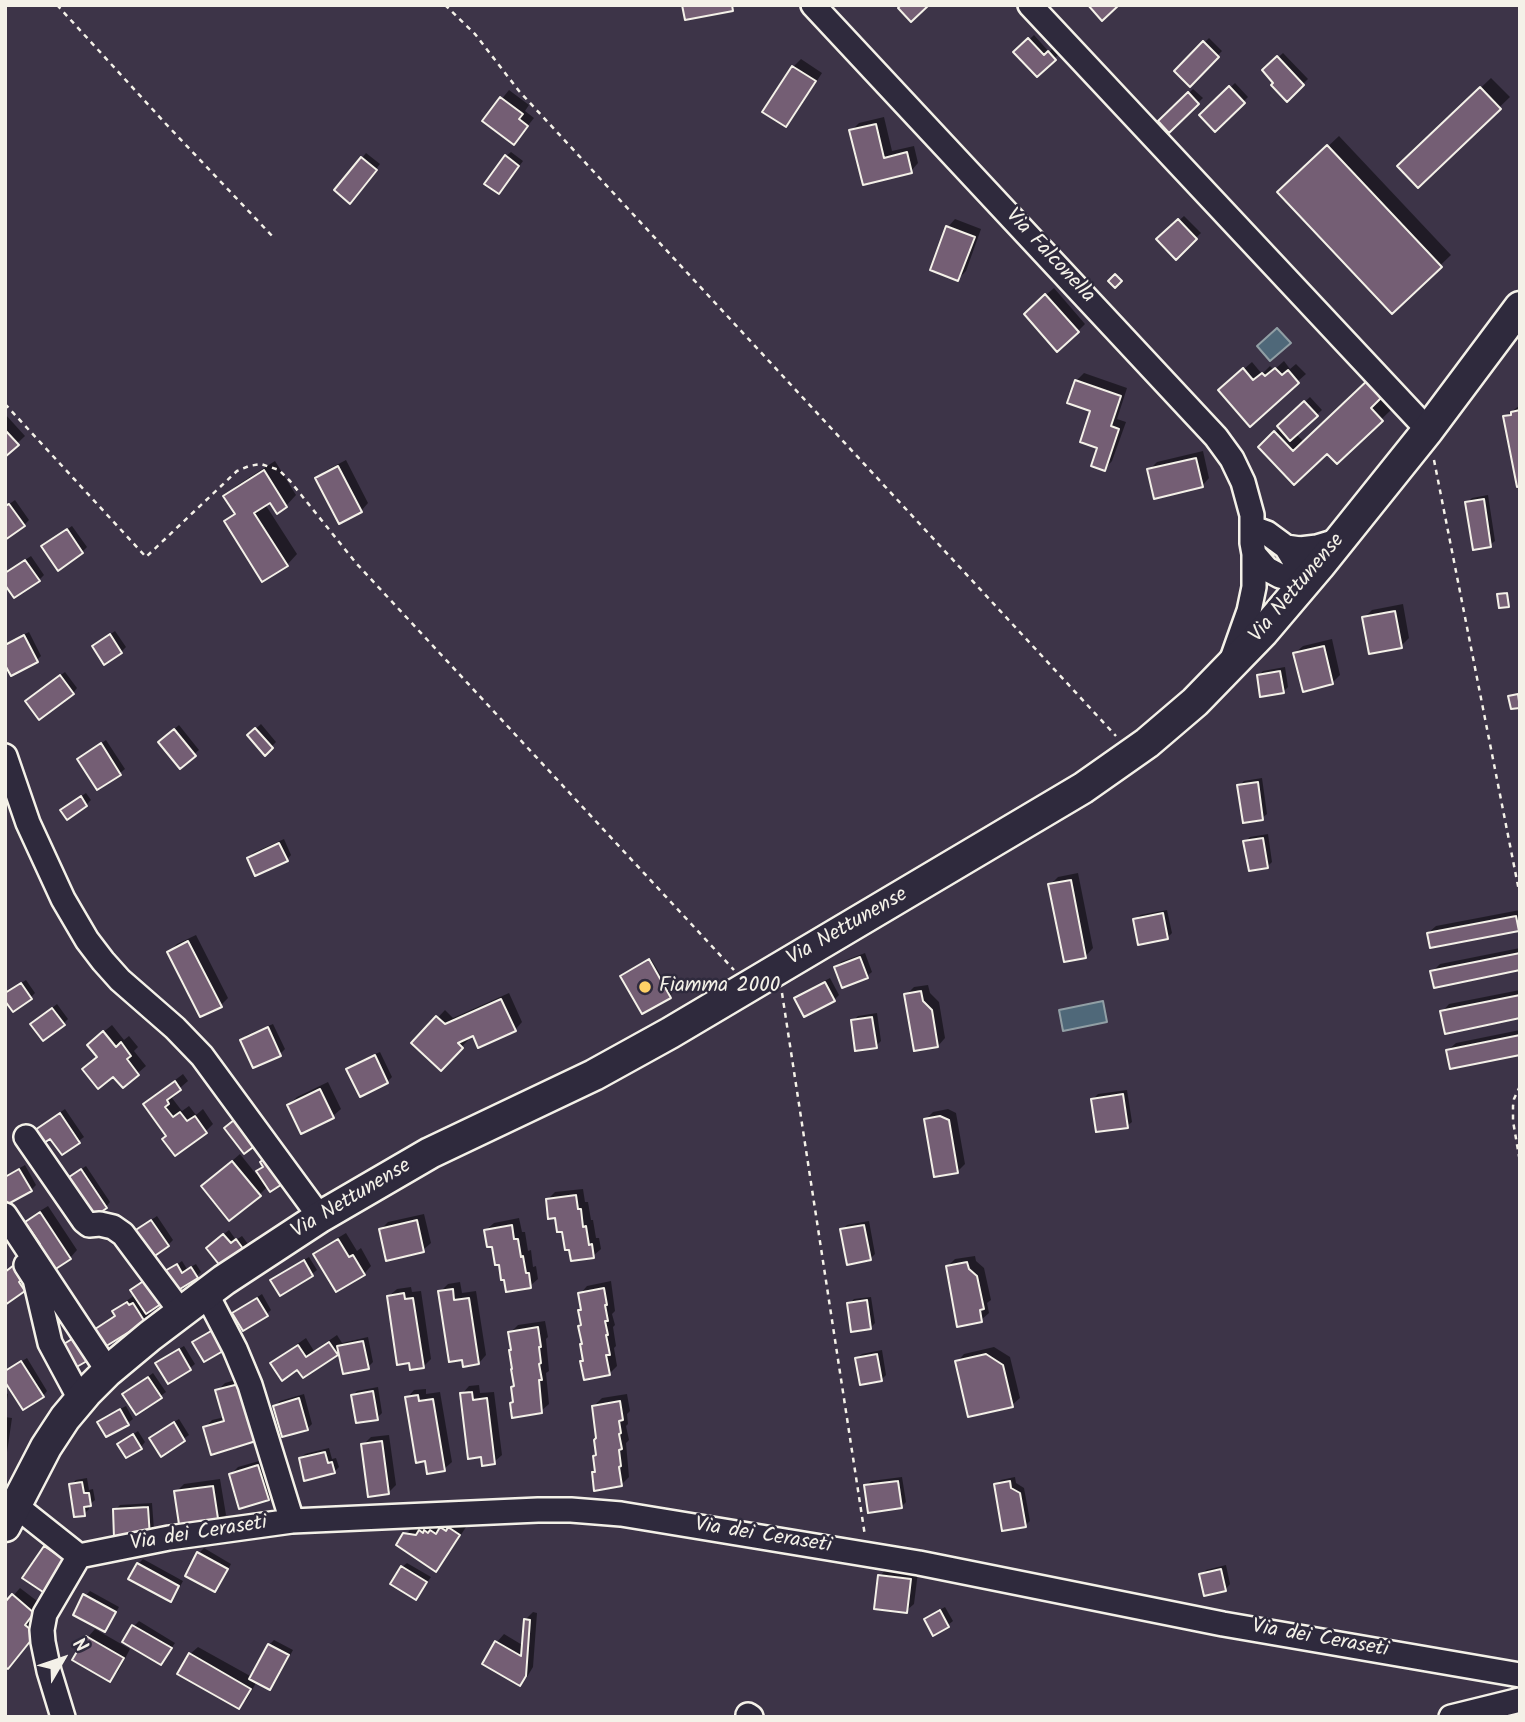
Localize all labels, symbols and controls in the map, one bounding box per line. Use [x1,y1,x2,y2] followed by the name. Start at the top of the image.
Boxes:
[999,205,1099,309] street label: Via Falconella
[1245,529,1351,649] street label: Via Nettunense
[783,883,913,973] street label: Via Nettunense
[659,974,780,1000] place label: Fiamma 2000
[637,979,653,995] marker: Fiamma 2000
[288,1155,416,1245] street label: Via Nettunense
[129,1512,269,1558] street label: Via dei Ceraseti
[693,1514,833,1560] street label: Via dei Ceraseti
[1250,1616,1390,1664] street label: Via dei Ceraseti
[28,1624,98,1694] north arrow
[64,1632,95,1660] text: N

